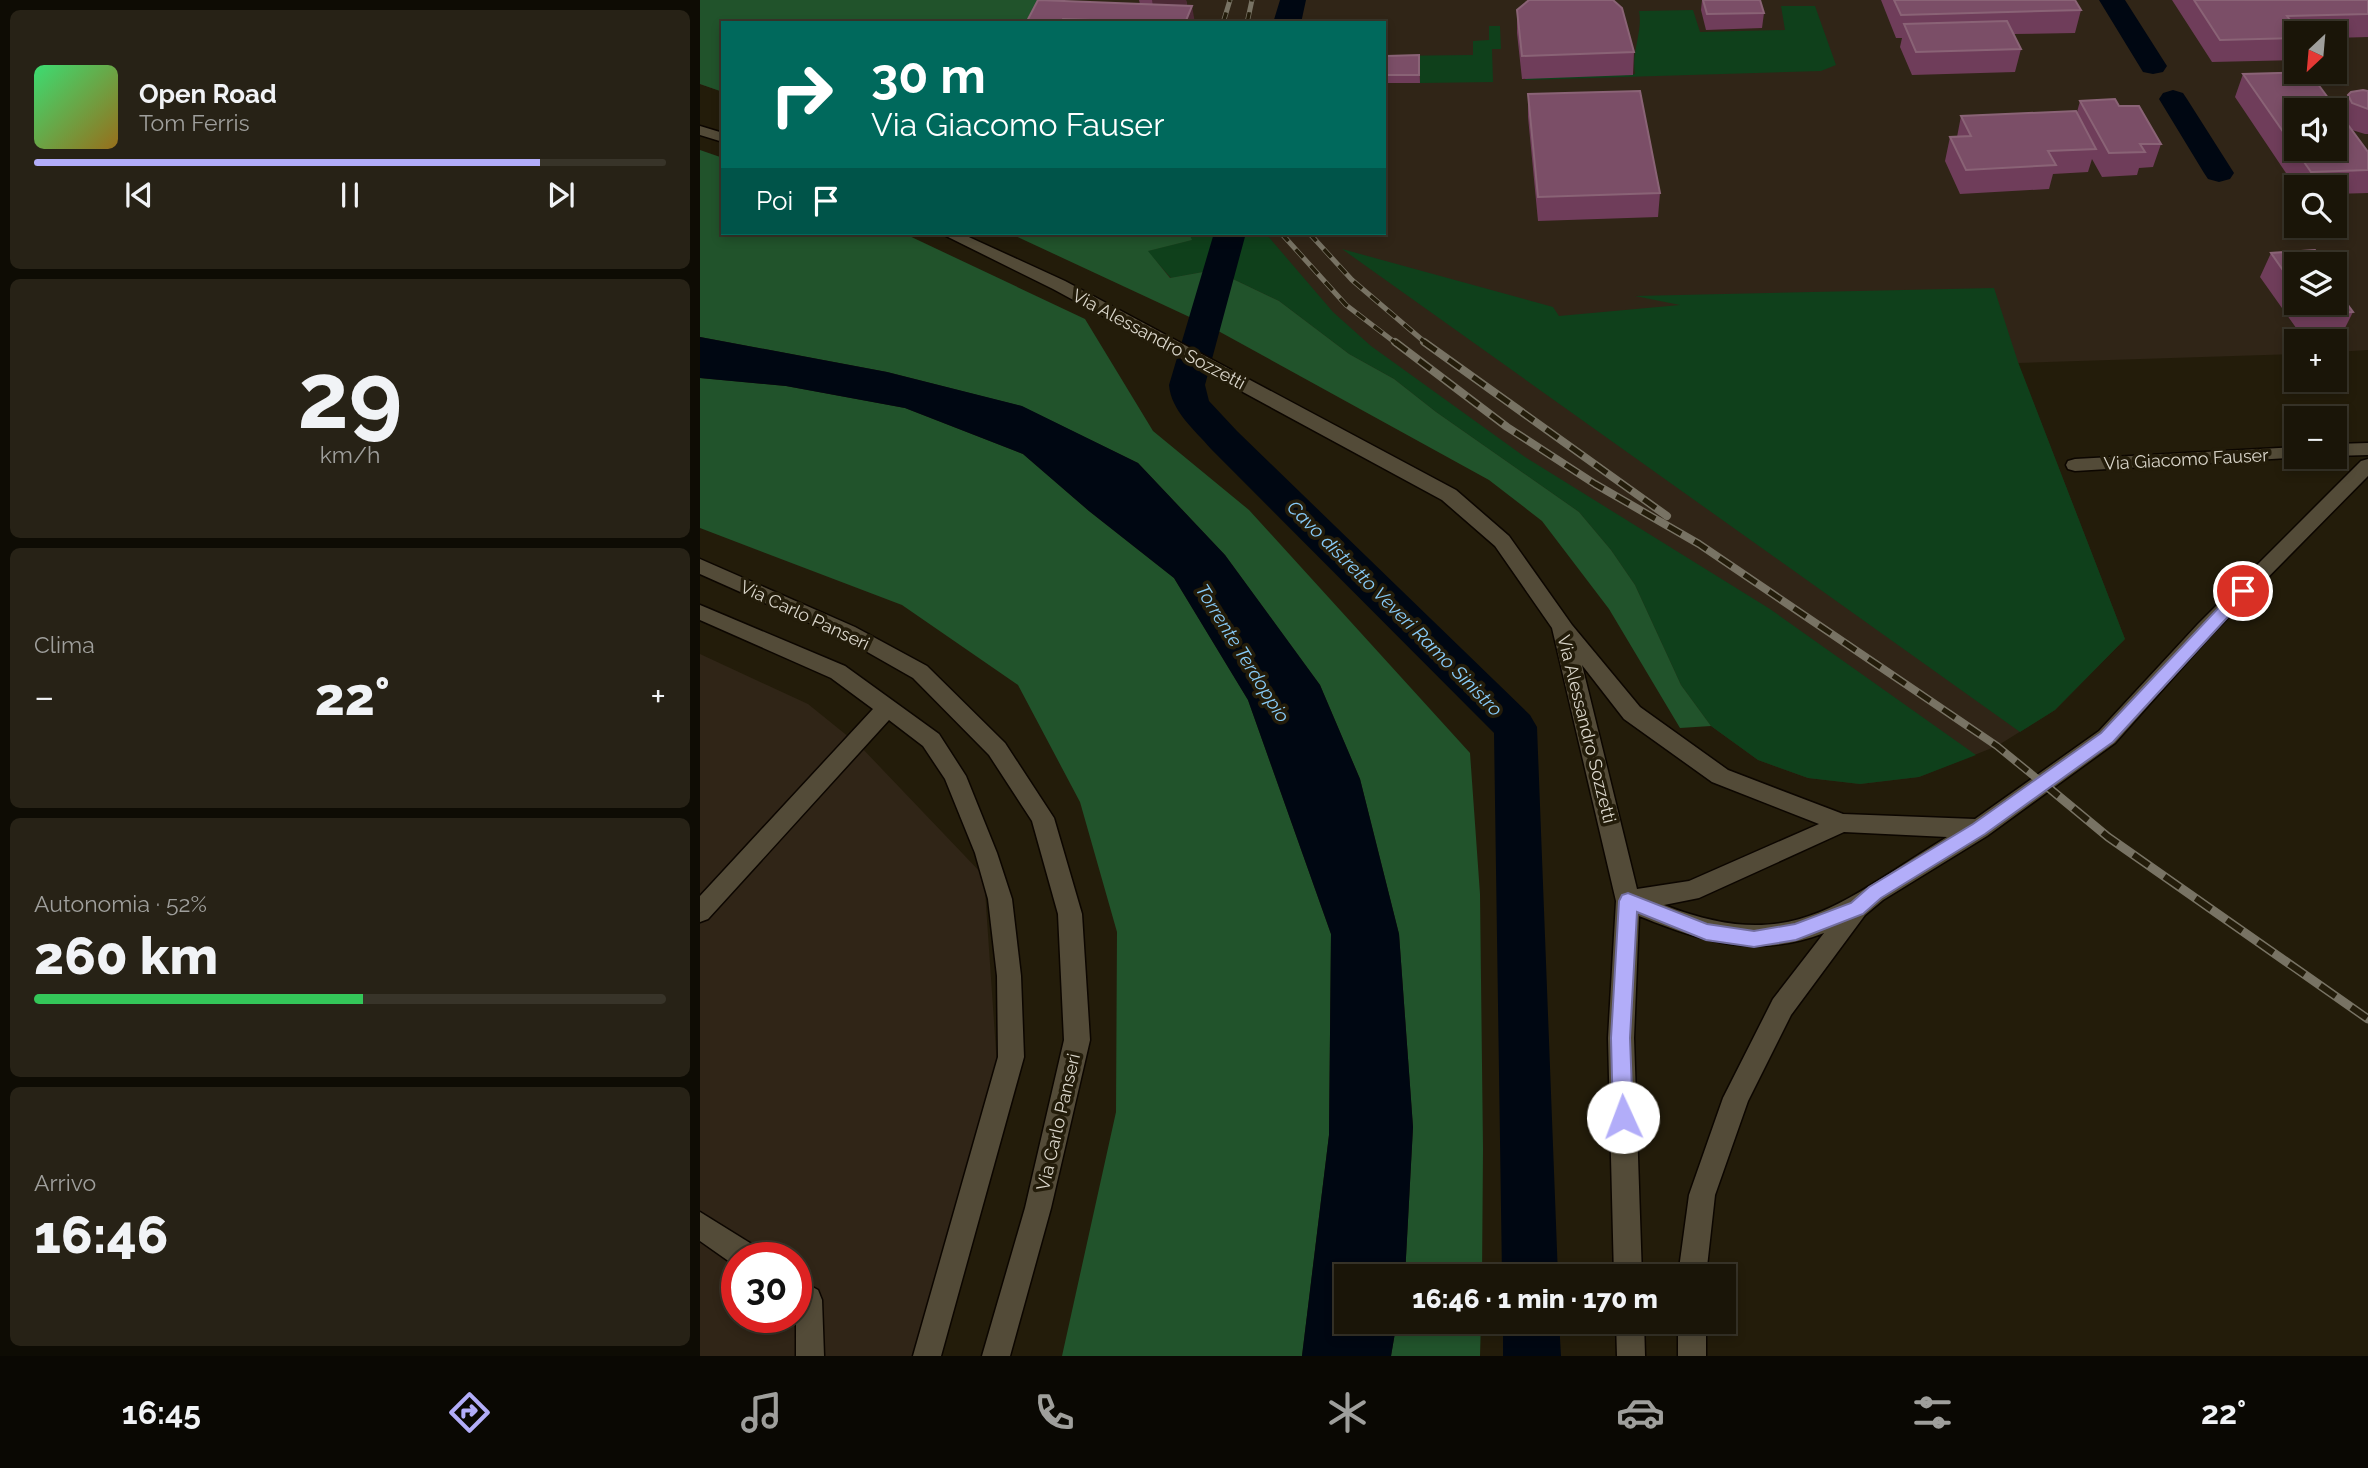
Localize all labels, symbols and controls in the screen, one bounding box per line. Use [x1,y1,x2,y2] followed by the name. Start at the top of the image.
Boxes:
[2284,21,2347,84] north arrow
[2284,21,2347,469] map controls
[871,47,986,104] text: 30 m
[756,49,847,140] icon: right
[139,79,277,109] text: Open Road
[2284,98,2347,161] button: sound
[871,106,1164,143] text: Via Giacomo Fauser
[139,109,250,136] text: Tom Ferris
[2284,175,2347,238] button: search
[120,176,158,214] icon: previous
[331,176,369,214] icon: pause
[542,176,580,214] icon: next
[807,182,845,220] icon: arrive
[756,186,793,216] text: Poi
[2284,252,2347,315] button: layers
[1069,284,1249,394] street label: Via Alessandro Sozzetti
[2284,329,2347,392] button: +
[298,342,402,449] text: 29
[2284,406,2347,469] button: −
[320,441,380,468] text: km/h
[2103,444,2270,474] street label: Via Giacomo Fauser
[1283,496,1507,720] water label: Cavo distretto Veveri Ramo Sinistro
[2213,561,2273,621] pin
[2224,572,2262,610] icon: arrive
[737,576,873,654] street label: Via Carlo Panseri
[1192,580,1294,726] water label: Torrente Terdoppio
[34,631,95,658] text: Clima
[1553,633,1621,825] street label: Via Alessandro Sozzetti
[315,666,390,727] text: 22°
[34,674,54,719] text: −
[650,674,666,719] text: +
[34,890,207,917] text: Autonomia · 52%
[34,925,218,986] text: 260 km
[1032,1051,1084,1193] street label: Via Carlo Panseri
[1586,1080,1660,1154] position arrow
[34,1169,96,1196] text: Arrivo
[34,1204,168,1265] text: 16:46
[721,1242,812,1333] speed limit sign: 30
[1412,1284,1658,1314] text: 16:46 · 1 min · 170 m
[445,1388,494,1437] icon: directions
[737,1388,786,1437] icon: music
[1030,1388,1079,1437] icon: phone
[1323,1388,1372,1437] icon: climate
[1616,1388,1665,1437] icon: car
[1908,1388,1957,1437] icon: filters
[122,1394,201,1431] text: 16:45
[2201,1394,2246,1431] text: 22°

